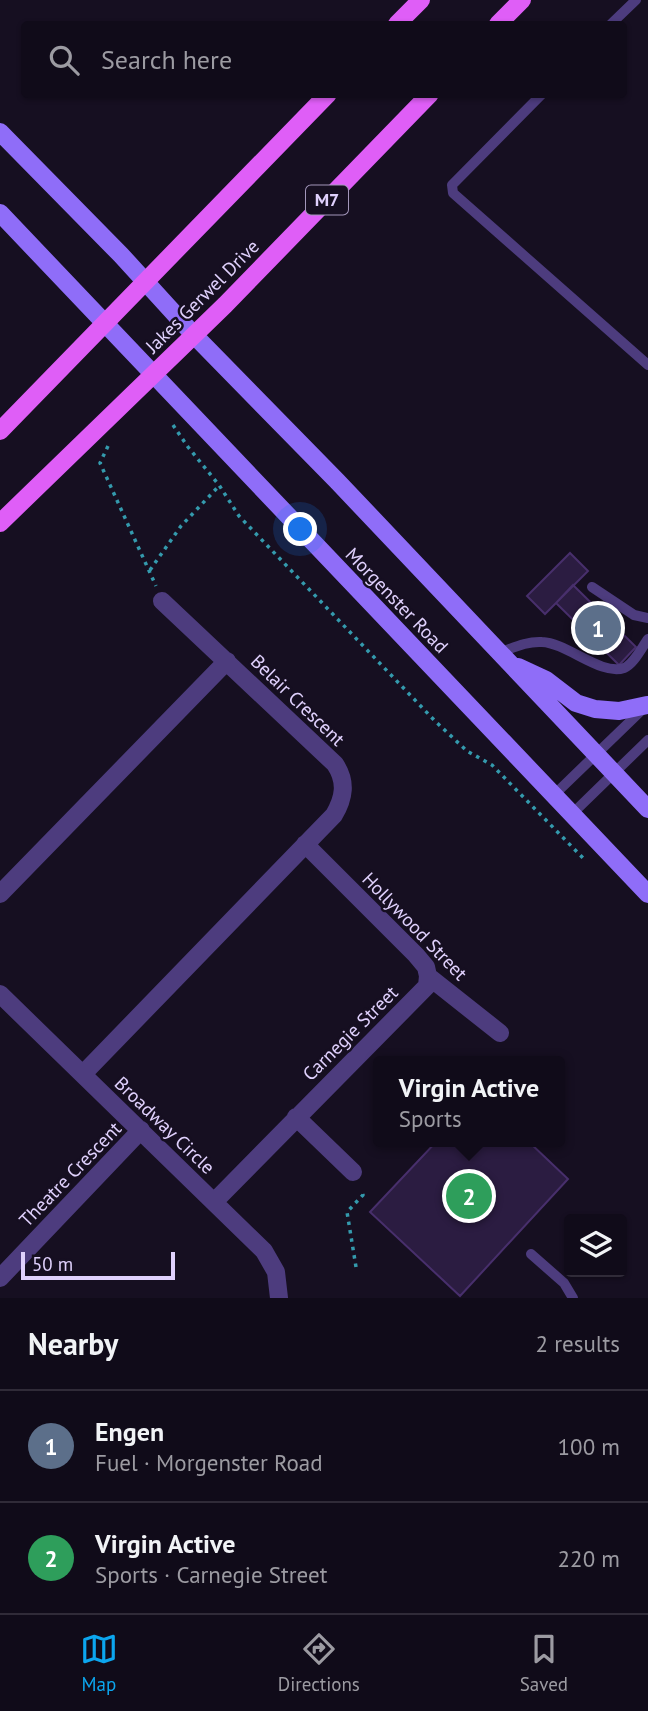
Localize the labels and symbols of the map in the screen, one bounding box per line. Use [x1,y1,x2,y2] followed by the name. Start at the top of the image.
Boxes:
[306,186,348,215] road number: M7
[139,234,264,359] street label: Jakes Gerwel Drive
[283,512,317,546] your location
[341,542,453,658] street label: Morgenster Road
[575,602,621,654] pin: 1
[246,649,350,751] street label: Belair Crescent
[357,867,473,985] street label: Hollywood Street
[297,980,403,1086] street label: Carnegie Street
[110,1071,220,1179] street label: Broadway Circle
[14,1116,127,1232] street label: Theatre Crescent
[446,1170,492,1222] pin: 2
[21,1249,175,1281] scale bar

